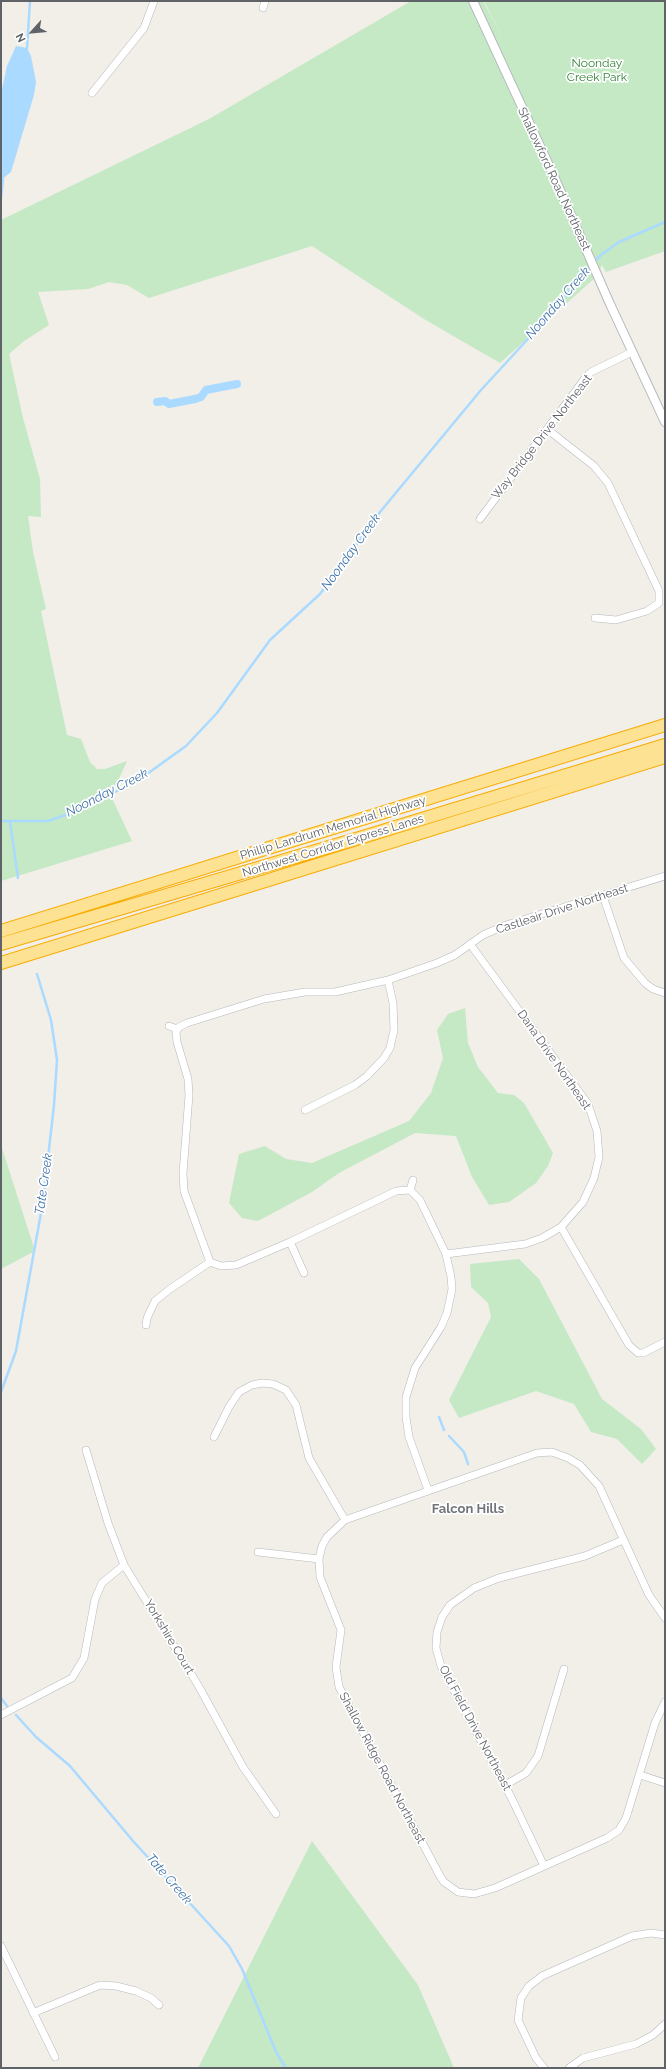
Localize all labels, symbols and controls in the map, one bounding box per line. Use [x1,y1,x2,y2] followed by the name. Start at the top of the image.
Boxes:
[12,12,52,52] north arrow
[13,31,29,44] text: N
[567,56,627,84] park label: Noonday Creek Park
[514,105,594,253] street label: Shallowford Road Northeast
[522,264,594,342] water label: Noonday Creek
[489,372,595,502] street label: Way Bridge Drive Northeast
[318,511,384,593] water label: Noonday Creek
[63,766,151,820] water label: Noonday Creek
[238,793,428,863] street label: Phillip Landrum Memorial Highway
[241,811,425,881] street label: Northwest Corridor Express Lanes
[494,881,630,937] street label: Castleair Drive Northeast
[514,1007,594,1113] street label: Dana Drive Northeast
[32,1152,56,1216] water label: Tate Creek
[432,1501,504,1517] district label: Falcon Hills
[141,1597,197,1677] street label: Yorkshire Court
[436,1663,514,1793] street label: Old Field Drive Northeast
[336,1690,428,1846] street label: Shallow Ridge Road Northeast
[143,1851,195,1907] water label: Tate Creek

